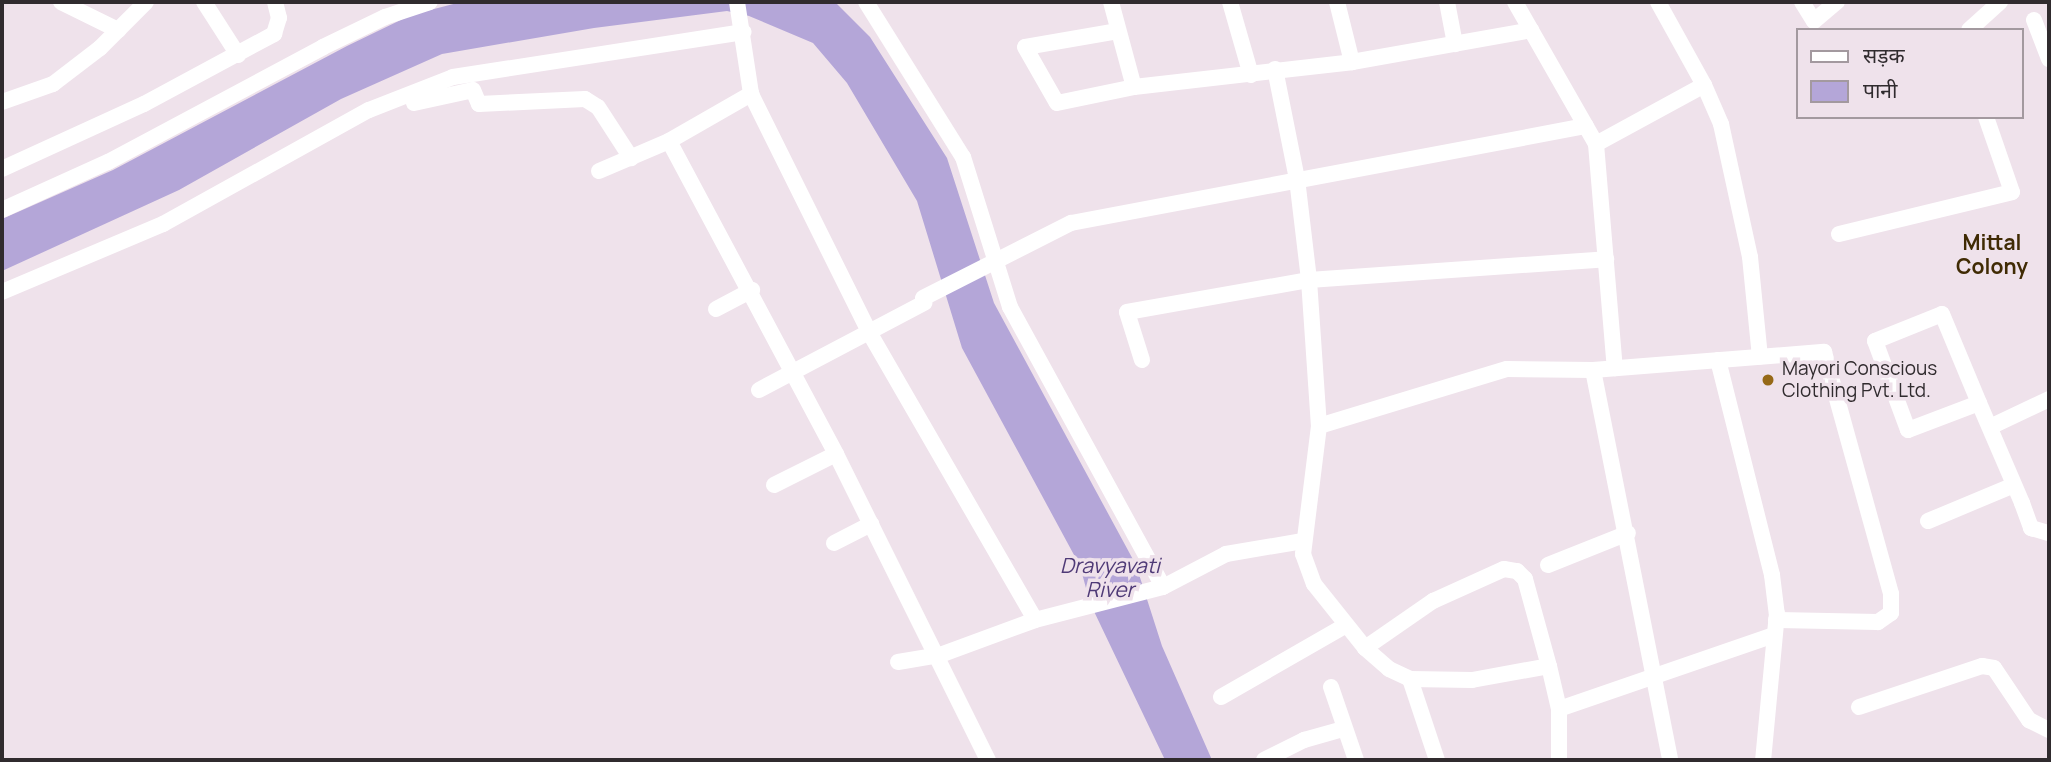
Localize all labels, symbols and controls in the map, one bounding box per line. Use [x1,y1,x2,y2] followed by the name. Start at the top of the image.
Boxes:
[1796,28,2023,119] legend
[1863,41,1905,69] text: सड़क
[1863,76,1897,104] text: पानी
[1956,229,2028,279] district label: Mittal Colony
[1782,358,1937,402] place label: Mayori Conscious Clothing Pvt. Ltd.
[1760,372,1776,388] marker: Mayori Conscious Clothing Pvt. Ltd.
[1060,552,1160,602] water label: Dravyavati River

